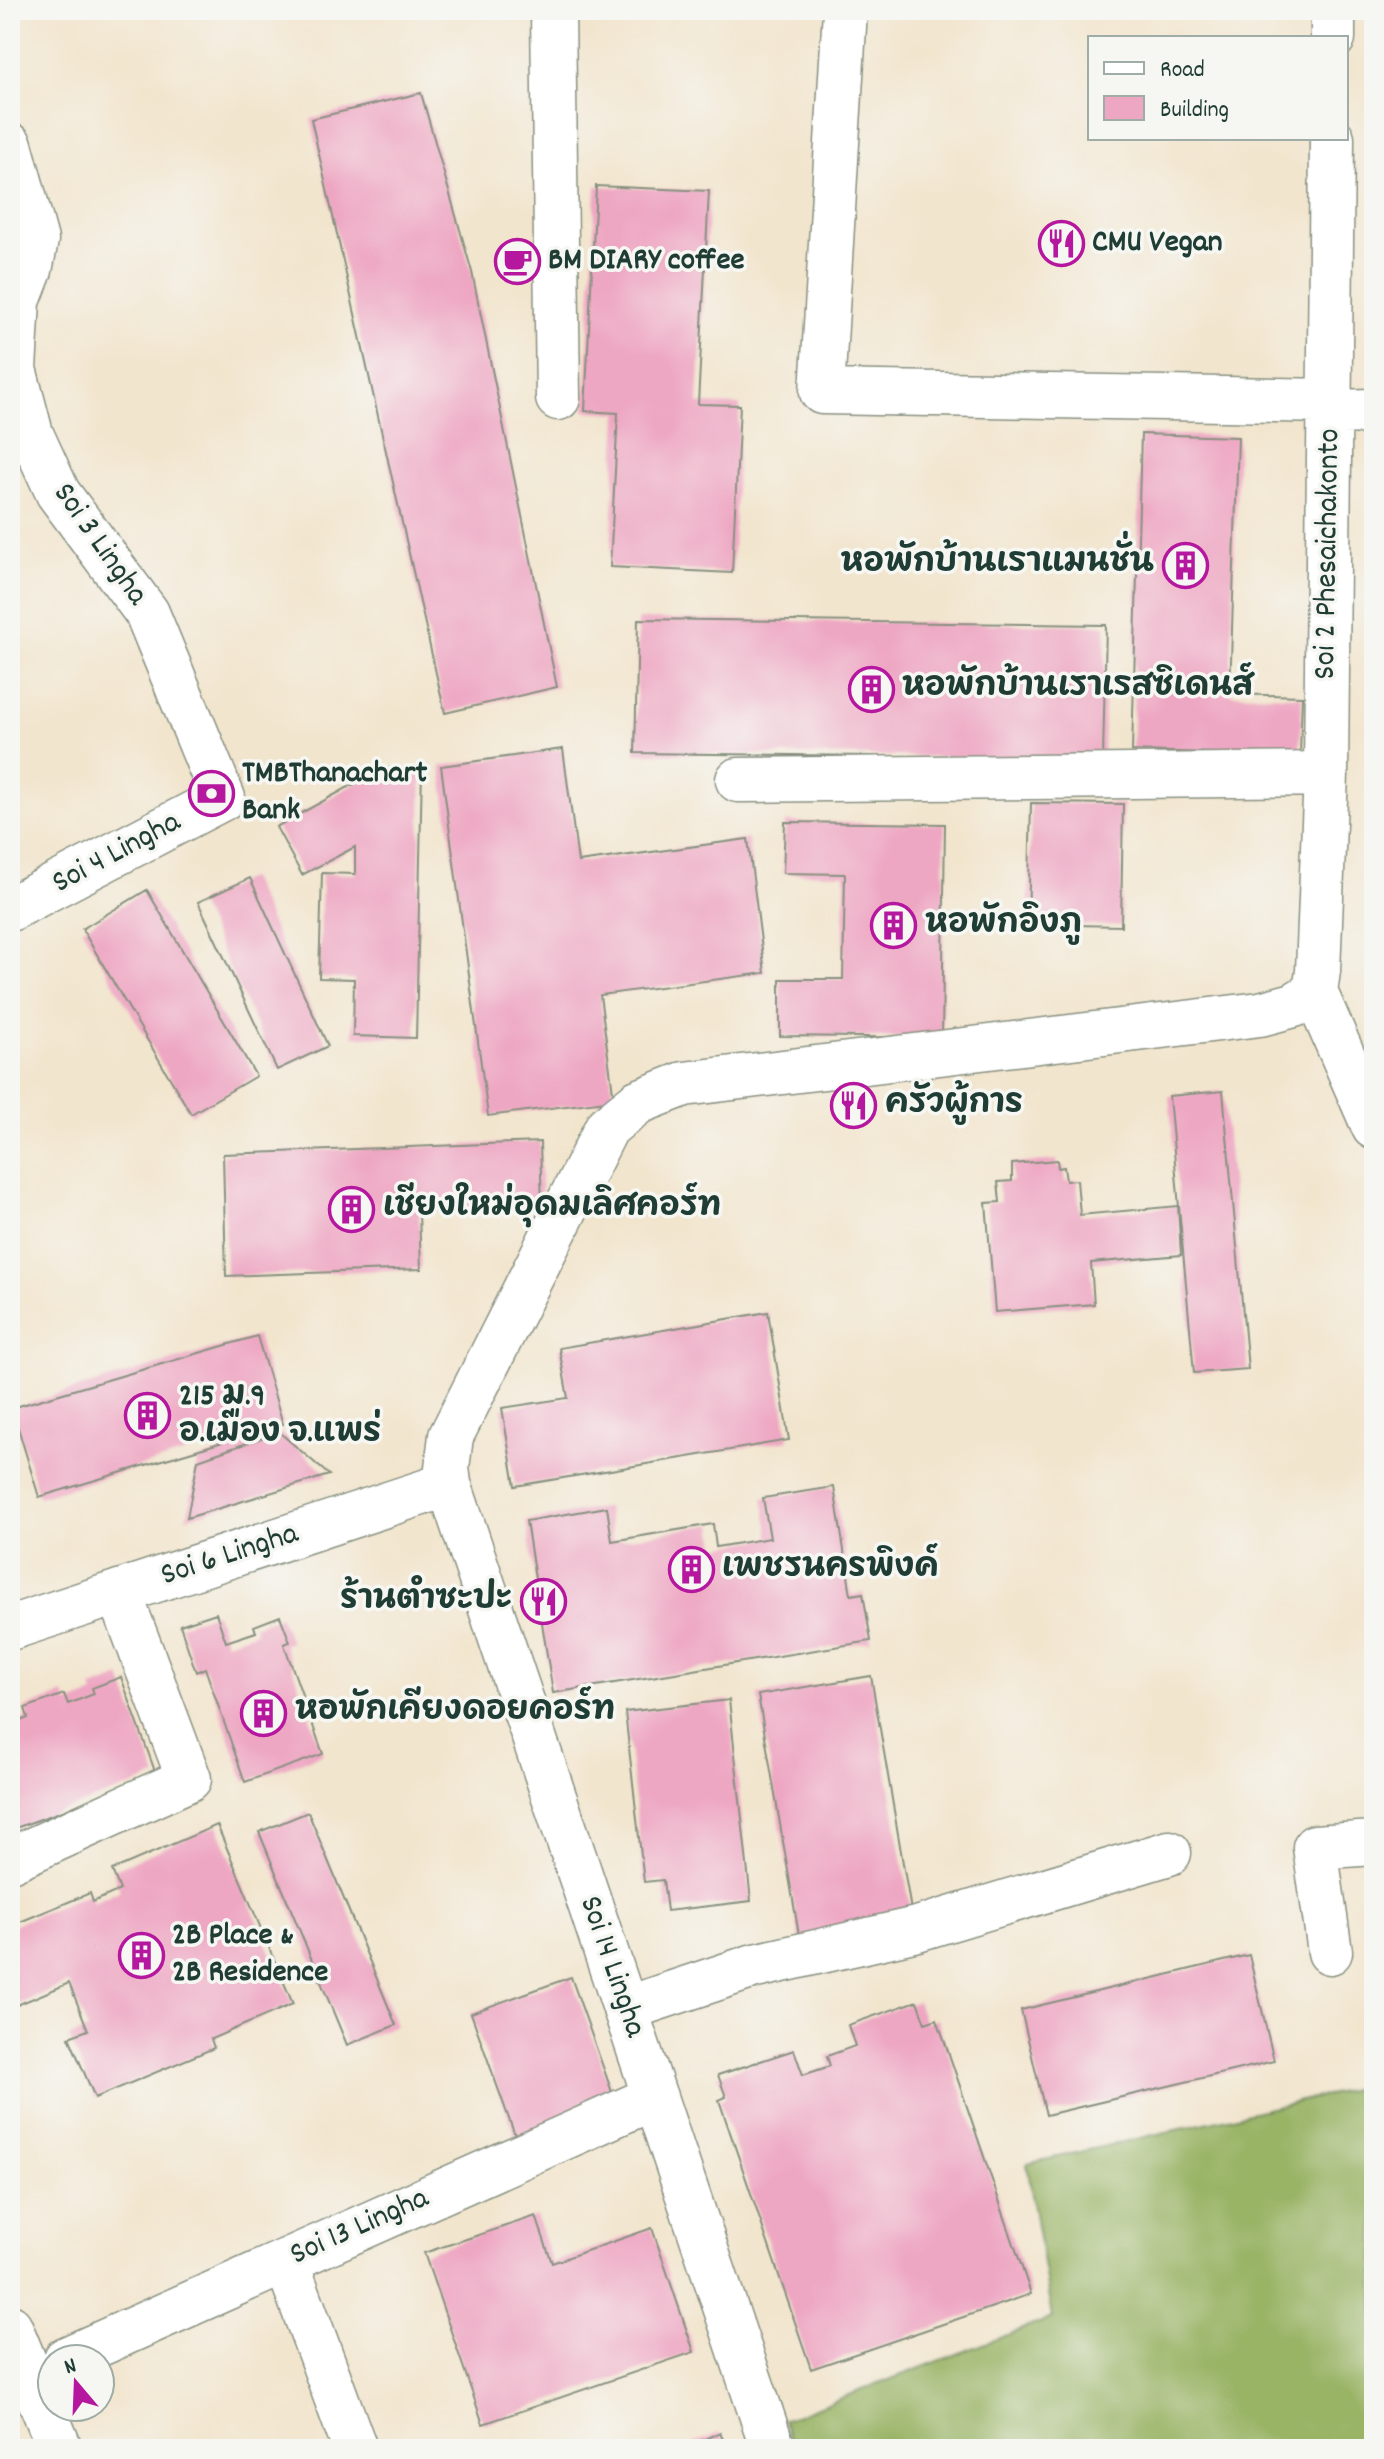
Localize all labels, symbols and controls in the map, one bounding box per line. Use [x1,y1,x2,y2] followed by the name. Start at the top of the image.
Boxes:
[1088,36,1348,140] legend
[1160,54,1205,88] text: Road
[1160,94,1229,128] text: Building
[1037,220,1085,268] restaurant icon: CMU Vegan
[1092,221,1223,267] place label: CMU Vegan
[493,238,541,286] cafe icon: BM DIARY coffee
[548,239,745,285] place label: BM DIARY coffee
[1304,428,1354,680] street label: Soi 2 Phesaichakonto
[40,474,159,617] street label: Soi 3 Lingha
[841,530,1154,588] place label: หอพักบ้านเราแมนชั่น
[1161,541,1209,589] building icon: หอพักบ้านเราแมนชั่น
[902,662,1255,712] place label: หอพักบ้านเราเรสซิเดนส์
[847,665,895,713] building icon: หอพักบ้านเราเรสซิเดนส์
[242,752,427,835] place label: TMBThanachart Bank
[187,769,235,817] bank icon: TMBThanachart Bank
[45,800,190,907] street label: Soi 4 Lingha
[925,901,1082,949] place label: หอพักอิงภู
[870,902,918,950] building icon: หอพักอิงภู
[885,1080,1023,1129] place label: ครัวผู้การ
[830,1082,878,1130] restaurant icon: ครัวผู้การ
[383,1182,721,1232] place label: เชียงใหม่อุดมเลิศคอร์ท
[328,1185,376,1233] building icon: เชียงใหม่อุดมเลิศคอร์ท
[179,1375,381,1458] place label: 215 ม.9 อ.เมือง จ.แพร่
[124,1392,172,1440] building icon: 215 ม.9 อ.เมือง จ.แพร่
[155,1512,306,1600] street label: Soi 6 Lingha
[722,1543,939,1593] place label: เพชรนครพิงค์
[667,1546,715,1594] building icon: เพชรนครพิงค์
[340,1575,512,1625] place label: ร้านตำซะปะ
[519,1578,567,1626] restaurant icon: ร้านตำซะปะ
[295,1686,615,1736] place label: หอพักเคียงดอยคอร์ท
[240,1689,288,1737] building icon: หอพักเคียงดอยคอร์ท
[565,1890,657,2045] street label: Soi 14 Lingha
[172,1914,328,1997] place label: 2B Place & 2B Residence
[117,1931,165,1979] building icon: 2B Place & 2B Residence
[283,2177,438,2279] street label: Soi 13 Lingha
[36,2343,116,2423] north arrow
[60,2351,81,2384] text: N

